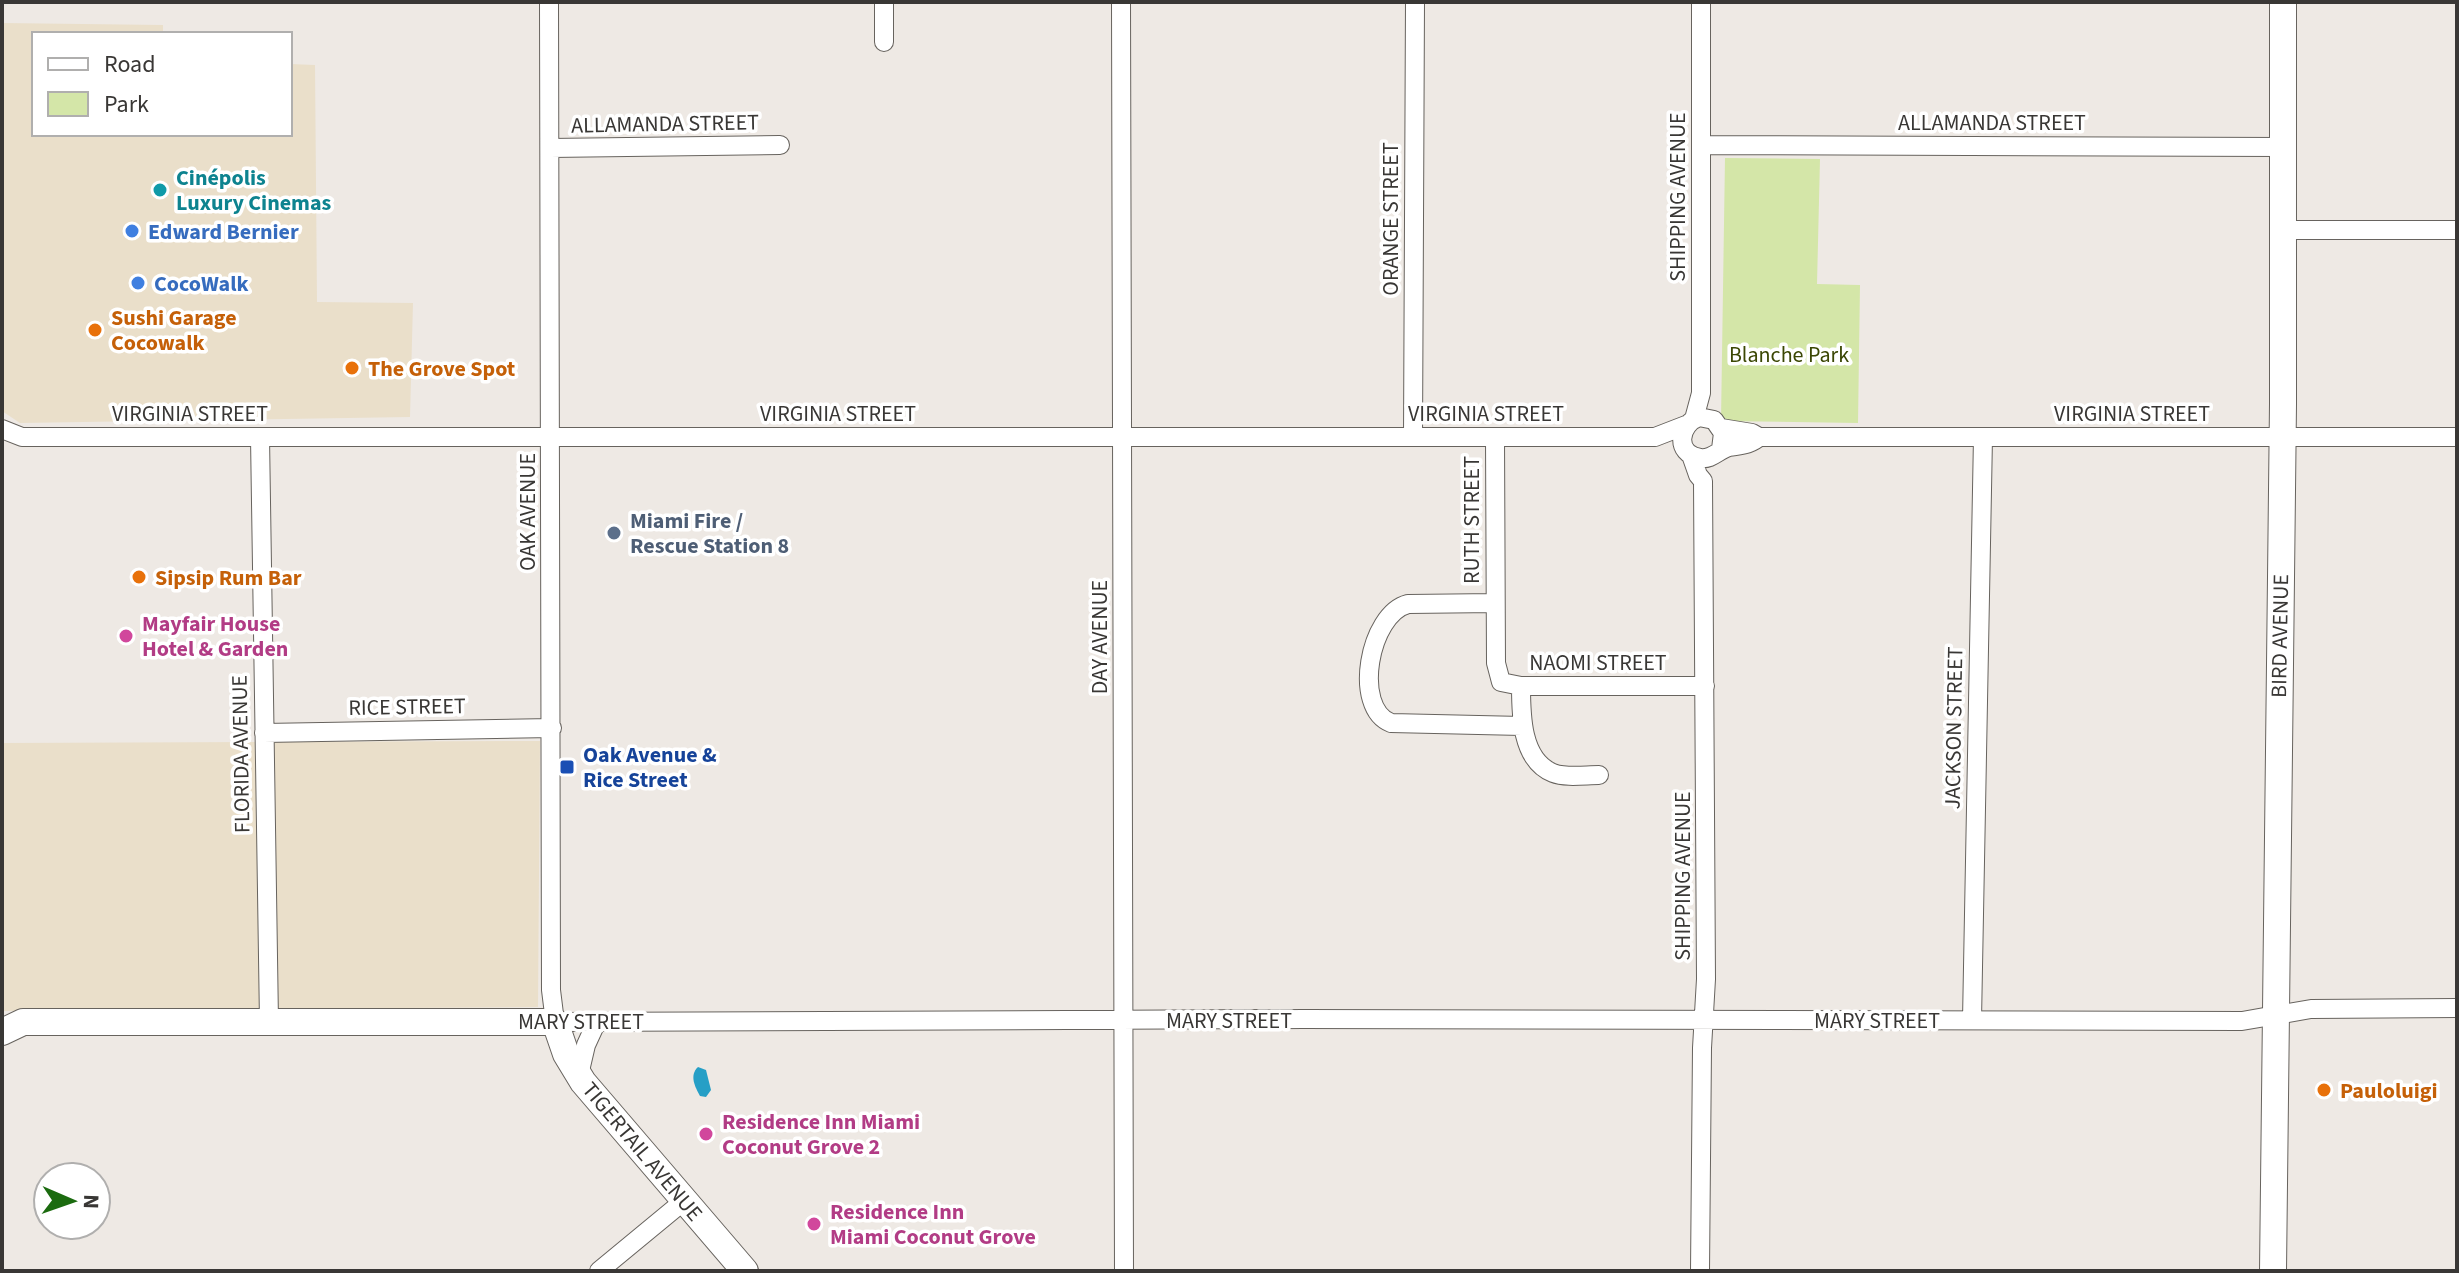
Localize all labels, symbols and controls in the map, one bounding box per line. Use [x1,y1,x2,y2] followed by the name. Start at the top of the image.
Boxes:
[32,32,292,136] legend
[104,47,156,82] text: Road
[104,87,149,122] text: Park
[571,106,759,142] street label: ALLAMANDA STREET
[1898,107,2086,139] street label: ALLAMANDA STREET
[1662,112,1694,282] street label: SHIPPING AVENUE
[1375,142,1407,296] street label: ORANGE STREET
[176,162,332,219] place label: Cinépolis Luxury Cinemas
[151,181,169,199] marker: Cinépolis Luxury Cinemas
[148,216,299,248] place label: Edward Bernier
[123,222,141,240] marker: Edward Bernier
[154,268,248,300] place label: CocoWalk
[129,274,147,292] marker: CocoWalk
[111,302,237,359] place label: Sushi Garage Cocowalk
[86,321,104,339] marker: Sushi Garage Cocowalk
[1729,339,1849,371] park label: Blanche Park
[368,353,516,385] place label: The Grove Spot
[343,359,361,377] marker: The Grove Spot
[112,398,268,430] street label: VIRGINIA STREET
[760,398,916,430] street label: VIRGINIA STREET
[1408,398,1564,430] street label: VIRGINIA STREET
[2054,398,2210,430] street label: VIRGINIA STREET
[512,453,544,571] street label: OAK AVENUE
[1456,456,1488,584] street label: RUTH STREET
[630,505,789,562] place label: Miami Fire / Rescue Station 8
[605,524,623,542] marker: Miami Fire / Rescue Station 8
[155,562,302,594] place label: Sipsip Rum Bar
[130,568,148,586] marker: Sipsip Rum Bar
[2263,574,2297,698] street label: BIRD AVENUE
[1084,580,1116,694] street label: DAY AVENUE
[142,608,288,665] place label: Mayfair House Hotel & Garden
[117,627,135,645] marker: Mayfair House Hotel & Garden
[1937,646,1971,810] street label: JACKSON STREET
[1529,647,1667,679] street label: NAOMI STREET
[224,675,258,833] street label: FLORIDA AVENUE
[348,690,466,724] street label: RICE STREET
[583,739,717,796] place label: Oak Avenue & Rice Street
[558,758,576,776] marker: Oak Avenue & Rice Street
[1667,791,1699,961] street label: SHIPPING AVENUE
[1166,1005,1292,1037] street label: MARY STREET
[1814,1005,1940,1037] street label: MARY STREET
[518,1006,644,1038] street label: MARY STREET
[574,1075,710,1228] street label: TIGERTAIL AVENUE
[2340,1075,2438,1107] place label: Pauloluigi
[2315,1081,2333,1099] marker: Pauloluigi
[722,1106,920,1163] place label: Residence Inn Miami Coconut Grove 2
[697,1125,715,1143] marker: Residence Inn Miami Coconut Grove 2
[32,1161,112,1241] north arrow
[75,1194,107,1210] text: N
[830,1196,1036,1253] place label: Residence Inn Miami Coconut Grove
[805,1215,823,1233] marker: Residence Inn Miami Coconut Grove

